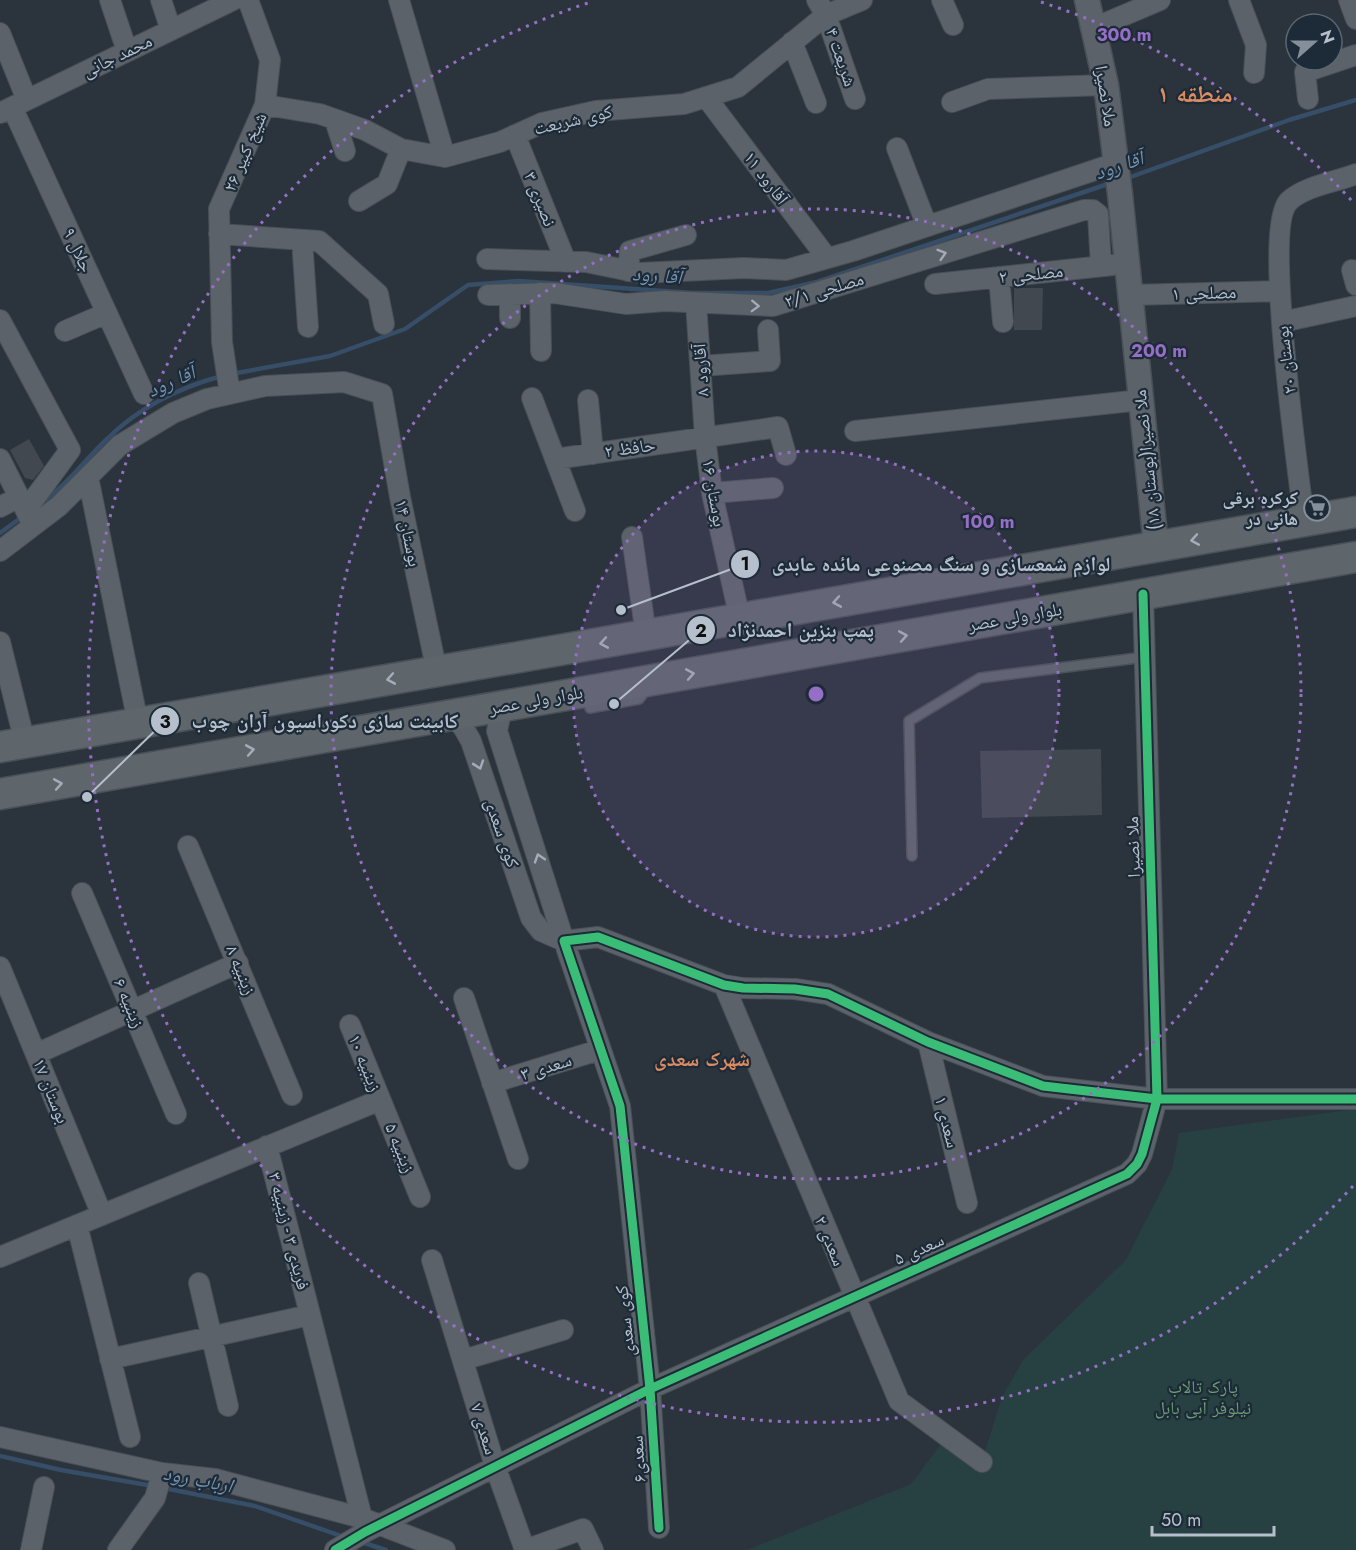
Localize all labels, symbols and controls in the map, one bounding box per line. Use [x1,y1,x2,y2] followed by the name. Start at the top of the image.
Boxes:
[1284,12,1344,72] north arrow
[1096,22,1152,48] text: 300 m
[819,24,863,90] street label: شریعت ۴
[1315,27,1341,47] text: N
[78,28,156,84] street label: محمد جانی
[1088,64,1124,128] street label: ملا نصیرا
[1157,76,1233,111] district label: منطقه ۱
[531,98,615,142] street label: کوی شریعت
[217,108,273,196] street label: شیخ کبیر ۲۶
[1091,142,1152,187] water label: آقا رود
[737,146,795,210] street label: آقارود ۱۱
[517,168,563,230] street label: نصیری ۳
[56,223,100,277] street label: جلال ۹
[936,249,947,261] one-way arrow
[998,258,1064,290] street label: مصلحی ۲
[631,259,688,292] water label: آقا رود
[781,266,867,314] street label: مصلحی ۲/۱
[1171,279,1237,307] street label: مصلحی ۱
[750,299,759,312] one-way arrow
[1269,324,1303,396] street label: بوستان ۲۰
[1131,338,1187,364] text: 200 m
[686,342,716,397] street label: آقارود ۸
[143,356,204,405] water label: آقا رود
[1127,388,1167,532] street label: ملا نصیرا(بوستان ۱۸)
[603,432,657,464] street label: حافظ ۲
[695,457,733,529] street label: بوستان ۱۶
[1223,485,1298,532] place label: کرکره برقی هانی در
[1302,493,1332,523] supermarket icon: کرکره برقی هانی در
[388,497,428,569] street label: بوستان ۱۴
[961,509,1015,535] text: 100 m
[1190,533,1200,545] one-way arrow
[730,545,1122,583] callout: لوازم شمعسازی و سنگ مصنوعی مائده عابدی
[772,550,1110,579] text: لوازم شمعسازی و سنگ مصنوعی مائده عابدی
[740,551,750,577] text: 1
[833,595,843,608] one-way arrow
[965,596,1064,638] street label: بلوار ولی عصر
[686,611,886,649] callout: پمپ بنزین احمدنژاد
[728,616,874,645] text: پمپ بنزین احمدنژاد
[695,618,707,644] text: 2
[898,631,908,643] one-way arrow
[599,636,608,648] one-way arrow
[685,668,695,680] one-way arrow
[386,673,396,685] one-way arrow
[486,679,585,721] street label: بلوار ولی عصر
[806,684,826,704] centre of rings
[150,702,471,740] callout: کابینت سازی دکوراسیون آران چوب
[192,707,459,736] text: کابینت سازی دکوراسیون آران چوب
[159,709,171,735] text: 3
[244,744,254,757] one-way arrow
[471,759,484,770] one-way arrow
[52,778,62,791] one-way arrow
[478,795,526,871] street label: کوی سعدی
[1119,816,1147,878] street label: ملا نصیرا
[534,853,546,864] one-way arrow
[219,941,263,999] street label: زینبیه ۸
[107,974,151,1032] street label: زینبیه ۶
[342,1030,388,1096] street label: زینبیه ۱۰
[654,1045,750,1074] district label: شهرک سعدی
[517,1047,575,1087] street label: سعدی ۳
[26,1054,76,1128] street label: بوستان ۱۷
[928,1093,966,1151] street label: سعدی ۱
[378,1119,422,1177] street label: زینبیه ۵
[262,1169,316,1293] street label: فریدی ۳ - زینبیه ۳
[808,1212,852,1270] street label: سعدی ۲
[890,1226,948,1272] street label: سعدی ۵
[608,1284,642,1358] street label: کوی سعدی
[1155,1374,1251,1421] park label: پارک تالاب نیلوفر آبی بابل
[464,1400,504,1458] street label: سعدی ۷
[623,1435,653,1483] street label: سعدی۶
[161,1459,237,1501] water label: ارباب رود
[1152,1499,1274,1537] scale bar
[1161,1507,1201,1533] text: 50 m

